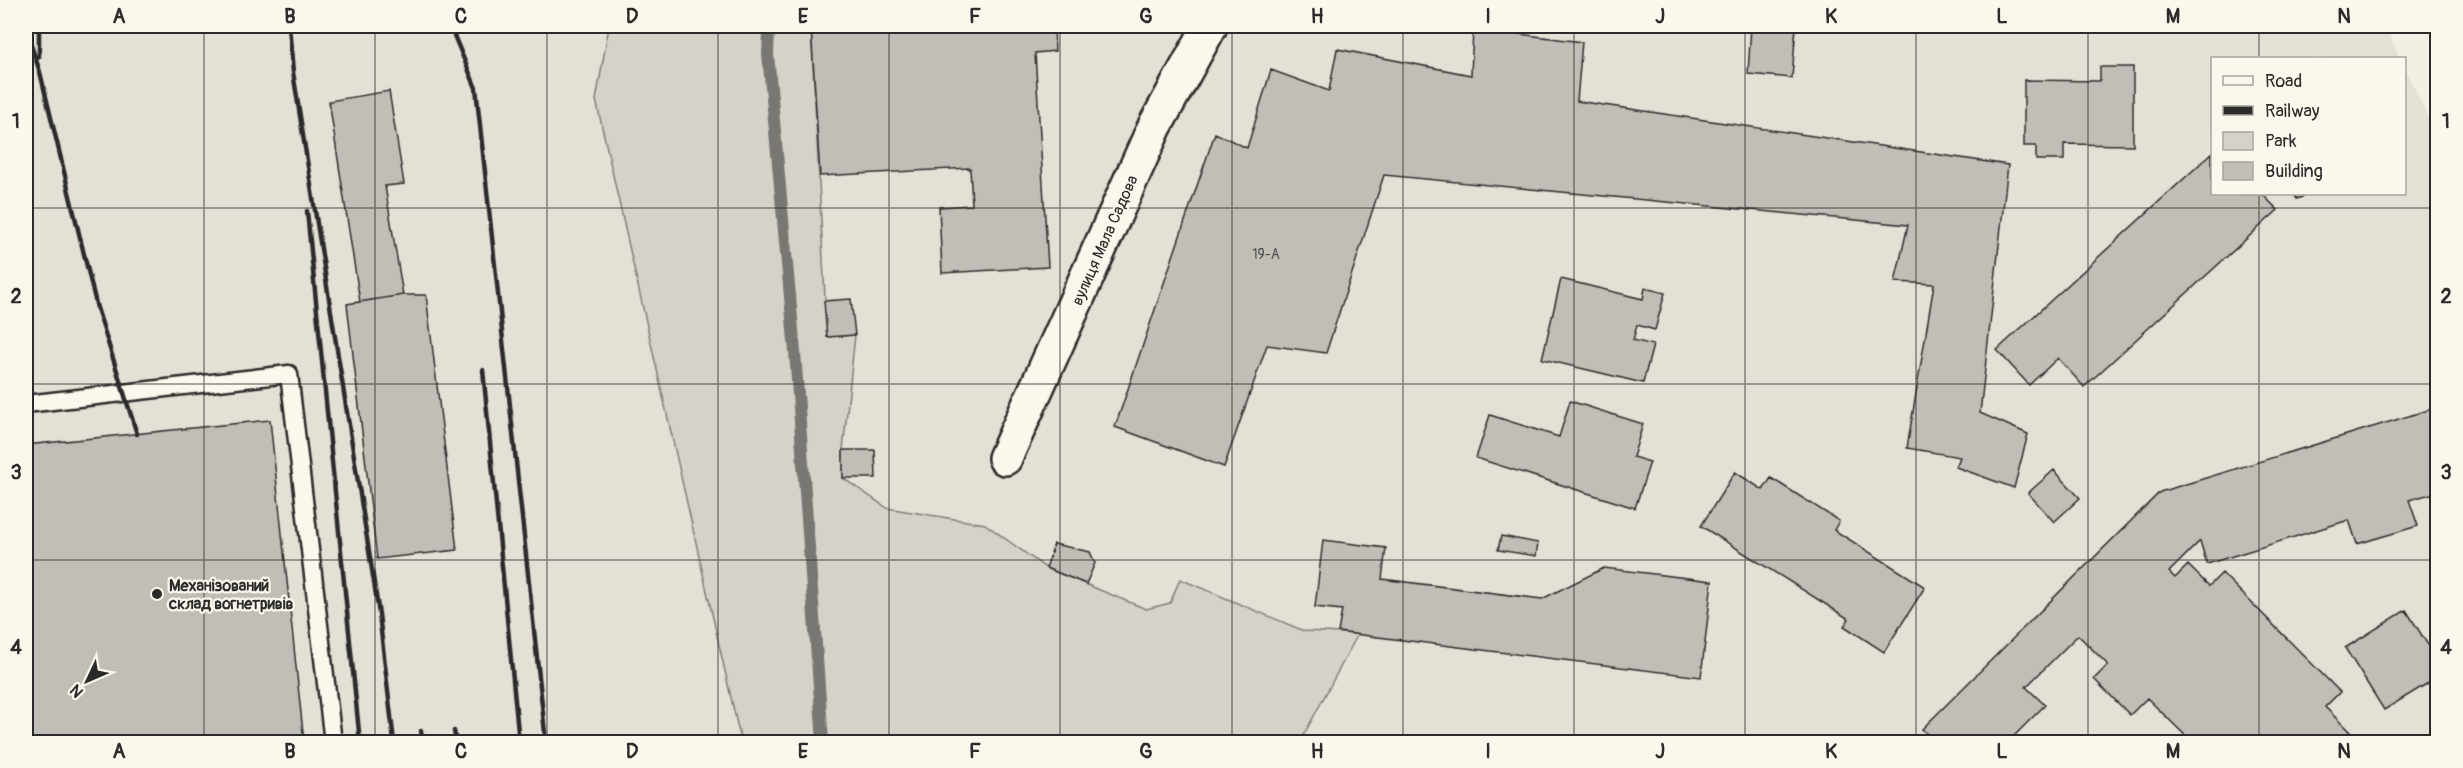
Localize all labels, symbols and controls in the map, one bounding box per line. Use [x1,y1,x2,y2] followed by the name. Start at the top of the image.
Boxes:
[113,4,126,29] text: A
[284,4,296,29] text: B
[455,4,467,29] text: C
[626,4,639,29] text: D
[798,4,809,29] text: E
[969,4,981,29] text: F
[1139,4,1153,29] text: G
[1311,4,1324,29] text: H
[1485,4,1491,29] text: I
[1655,4,1665,29] text: J
[1825,4,1837,29] text: K
[1996,4,2008,29] text: L
[2166,4,2180,29] text: M
[2337,4,2351,29] text: N
[2211,57,2406,195] legend
[2265,70,2302,93] text: Road
[2265,100,2320,123] text: Railway
[12,109,20,134] text: 1
[2442,109,2450,134] text: 1
[2265,130,2297,153] text: Park
[2265,160,2323,183] text: Building
[1067,172,1143,309] street label: вулиця Мала Садова
[1252,246,1280,263] house number: 19-A
[10,284,22,309] text: 2
[2440,284,2452,309] text: 2
[10,460,22,485] text: 3
[2440,460,2452,485] text: 3
[168,576,294,614] place label: Механізований склад вогнетривів
[150,587,164,601] marker: Механізований склад вогнетривів
[10,635,22,660] text: 4
[2440,635,2452,660] text: 4
[57,651,117,711] north arrow
[66,680,88,702] text: N
[113,739,126,764] text: A
[284,739,296,764] text: B
[455,739,467,764] text: C
[626,739,639,764] text: D
[798,739,809,764] text: E
[969,739,981,764] text: F
[1139,739,1153,764] text: G
[1311,739,1324,764] text: H
[1485,739,1491,764] text: I
[1655,739,1665,764] text: J
[1825,739,1837,764] text: K
[1996,739,2008,764] text: L
[2166,739,2180,764] text: M
[2337,739,2351,764] text: N

